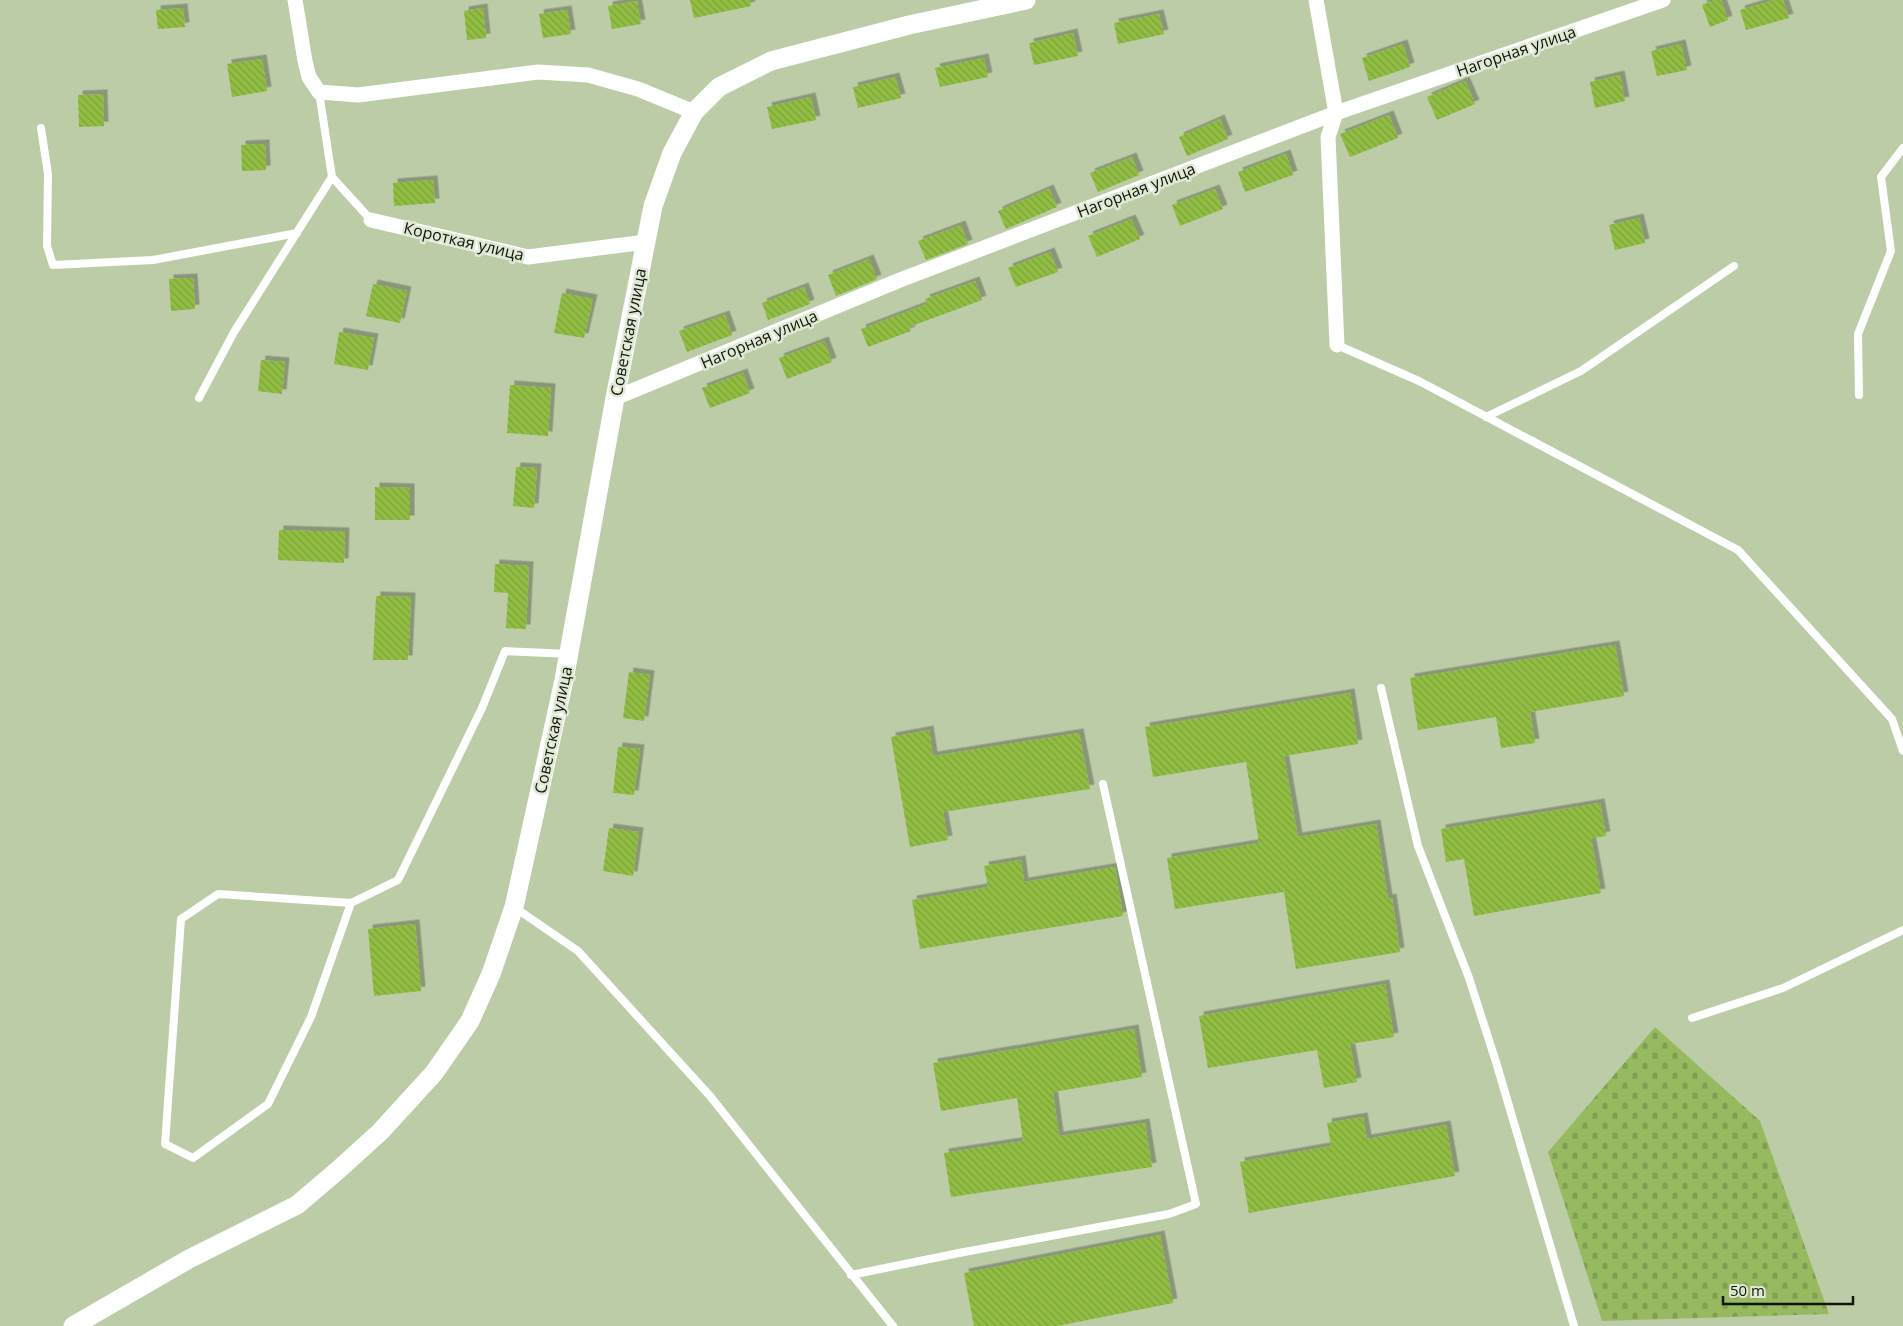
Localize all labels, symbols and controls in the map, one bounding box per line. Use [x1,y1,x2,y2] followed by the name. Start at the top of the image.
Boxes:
[1453,20,1579,82] street label: Нагорная улица
[1074,157,1198,223] street label: Нагорная улица
[402,216,526,266] street label: Короткая улица
[605,266,651,398] street label: Советская улица
[697,304,821,374] street label: Нагорная улица
[529,664,577,796] street label: Советская улица
[1723,1274,1853,1306] scale bar
[1730,1280,1765,1300] text: 50 m

